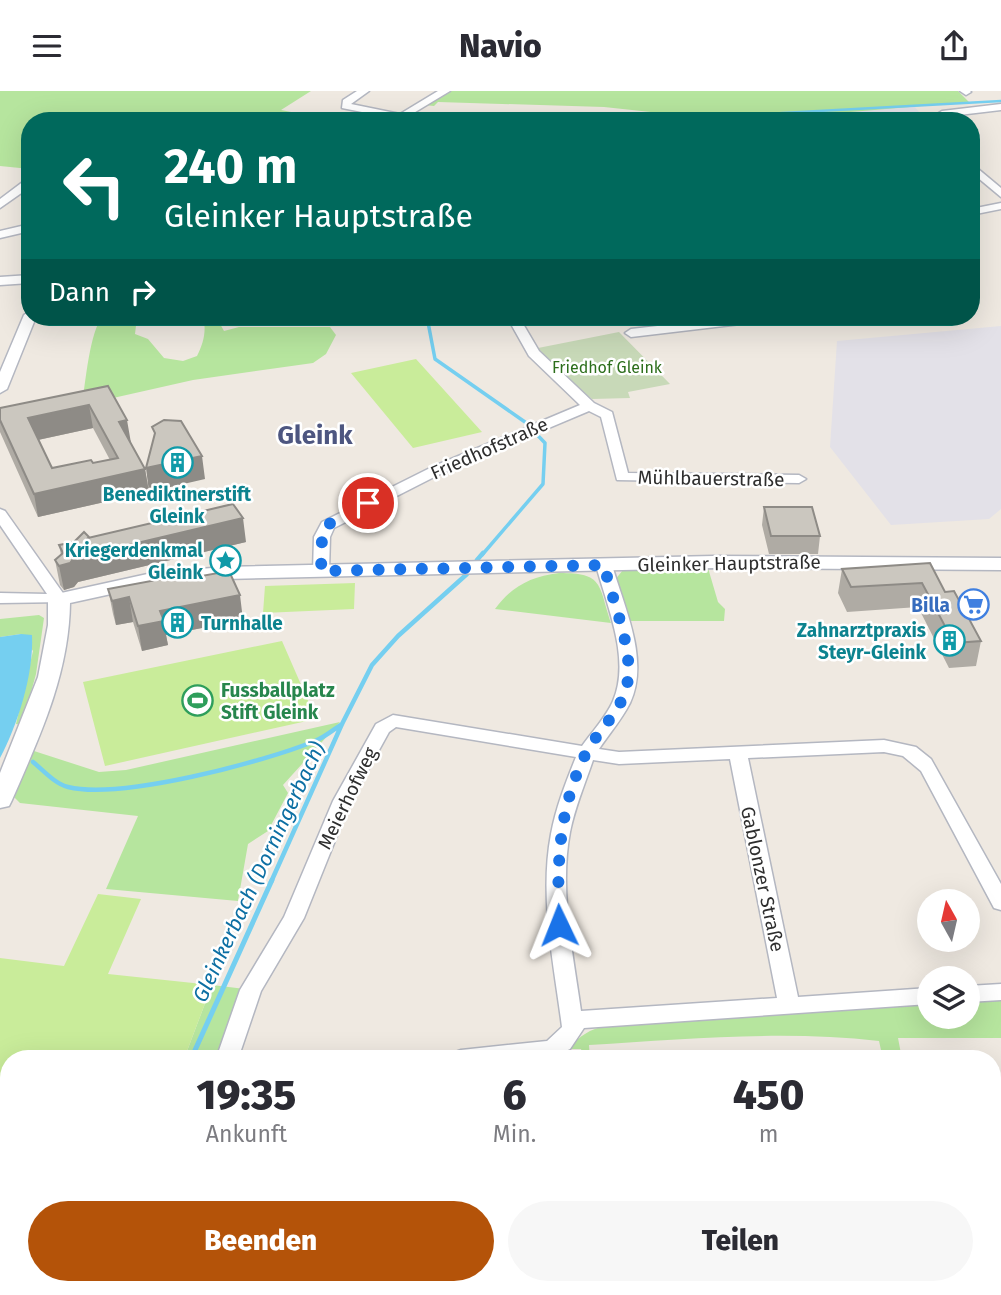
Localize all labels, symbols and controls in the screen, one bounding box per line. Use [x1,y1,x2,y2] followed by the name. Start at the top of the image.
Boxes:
[28,27,66,65] icon: menu
[459,27,542,65] text: Navio
[935,27,973,65] icon: share
[164,137,297,196] text: 240 m
[49,140,140,231] icon: left
[164,197,473,235] text: Gleinker Hauptstraße
[124,273,162,311] icon: right
[49,277,110,308] text: Dann
[552,358,663,377] park label: Friedhof Gleink
[427,412,551,485] street label: Friedhofstraße
[277,420,353,451] district label: Gleink
[160,446,194,480] building icon: Benediktinerstift Gleink
[637,466,785,491] street label: Mühlbauerstraße
[338,473,398,533] pin
[103,483,252,528] place label: Benediktinerstift Gleink
[349,484,387,522] icon: arrive
[65,539,204,584] place label: Kriegerdenkmal Gleink
[209,544,243,578] place icon: Kriegerdenkmal Gleink
[637,550,821,577] street label: Gleinker Hauptstraße
[956,588,990,622] supermarket icon: Billa
[911,594,950,617] place label: Billa
[161,606,195,640] building icon: Turnhalle
[201,612,283,635] place label: Turnhalle
[797,619,927,664] place label: Zahnarztpraxis Steyr-Gleink
[932,624,966,658] building icon: Zahnarztpraxis Steyr-Gleink
[221,679,335,724] place label: Fussballplatz Stift Gleink
[181,684,215,718] sports icon: Fussballplatz Stift Gleink
[187,737,331,1006] water label: Gleinkerbach (Dorningerbach)
[313,743,382,853] street label: Meierhofweg
[736,804,789,954] street label: Gablonzer Straße
[522,888,596,962] position arrow
[917,889,980,952] north arrow
[917,889,980,1029] map controls
[917,966,980,1029] button: layers
[197,1070,296,1120] text: 19:35
[503,1070,527,1120] text: 6
[733,1070,804,1120] text: 450
[206,1120,287,1148] text: Ankunft
[493,1120,536,1148] text: Min.
[759,1120,778,1148] text: m
[28,1201,494,1281] button: Beenden
[508,1201,973,1281] button: Teilen

